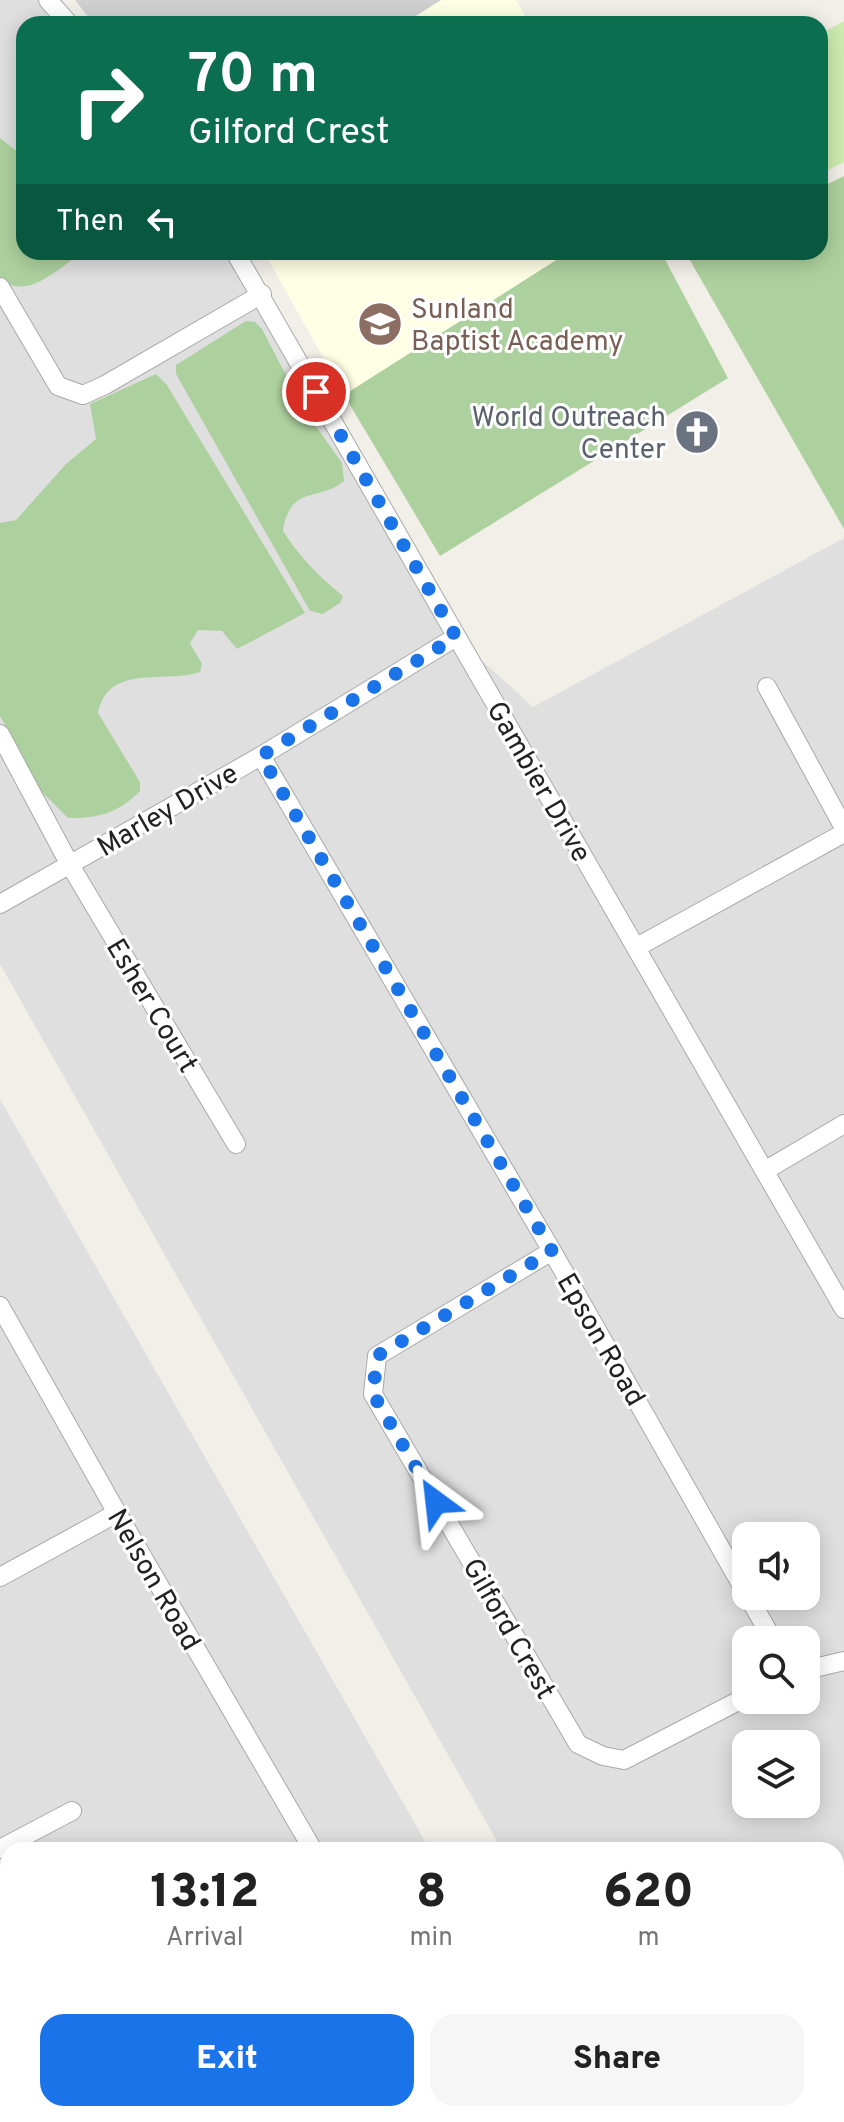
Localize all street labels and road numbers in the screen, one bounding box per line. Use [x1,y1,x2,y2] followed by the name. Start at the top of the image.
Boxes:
[477,696,598,869] street label: Gambier Drive
[91,757,246,866] street label: Marley Drive
[96,933,205,1080] street label: Esher Court
[547,1268,652,1413] street label: Epson Road
[97,1503,207,1658] street label: Nelson Road
[453,1553,562,1706] street label: Gilford Crest

